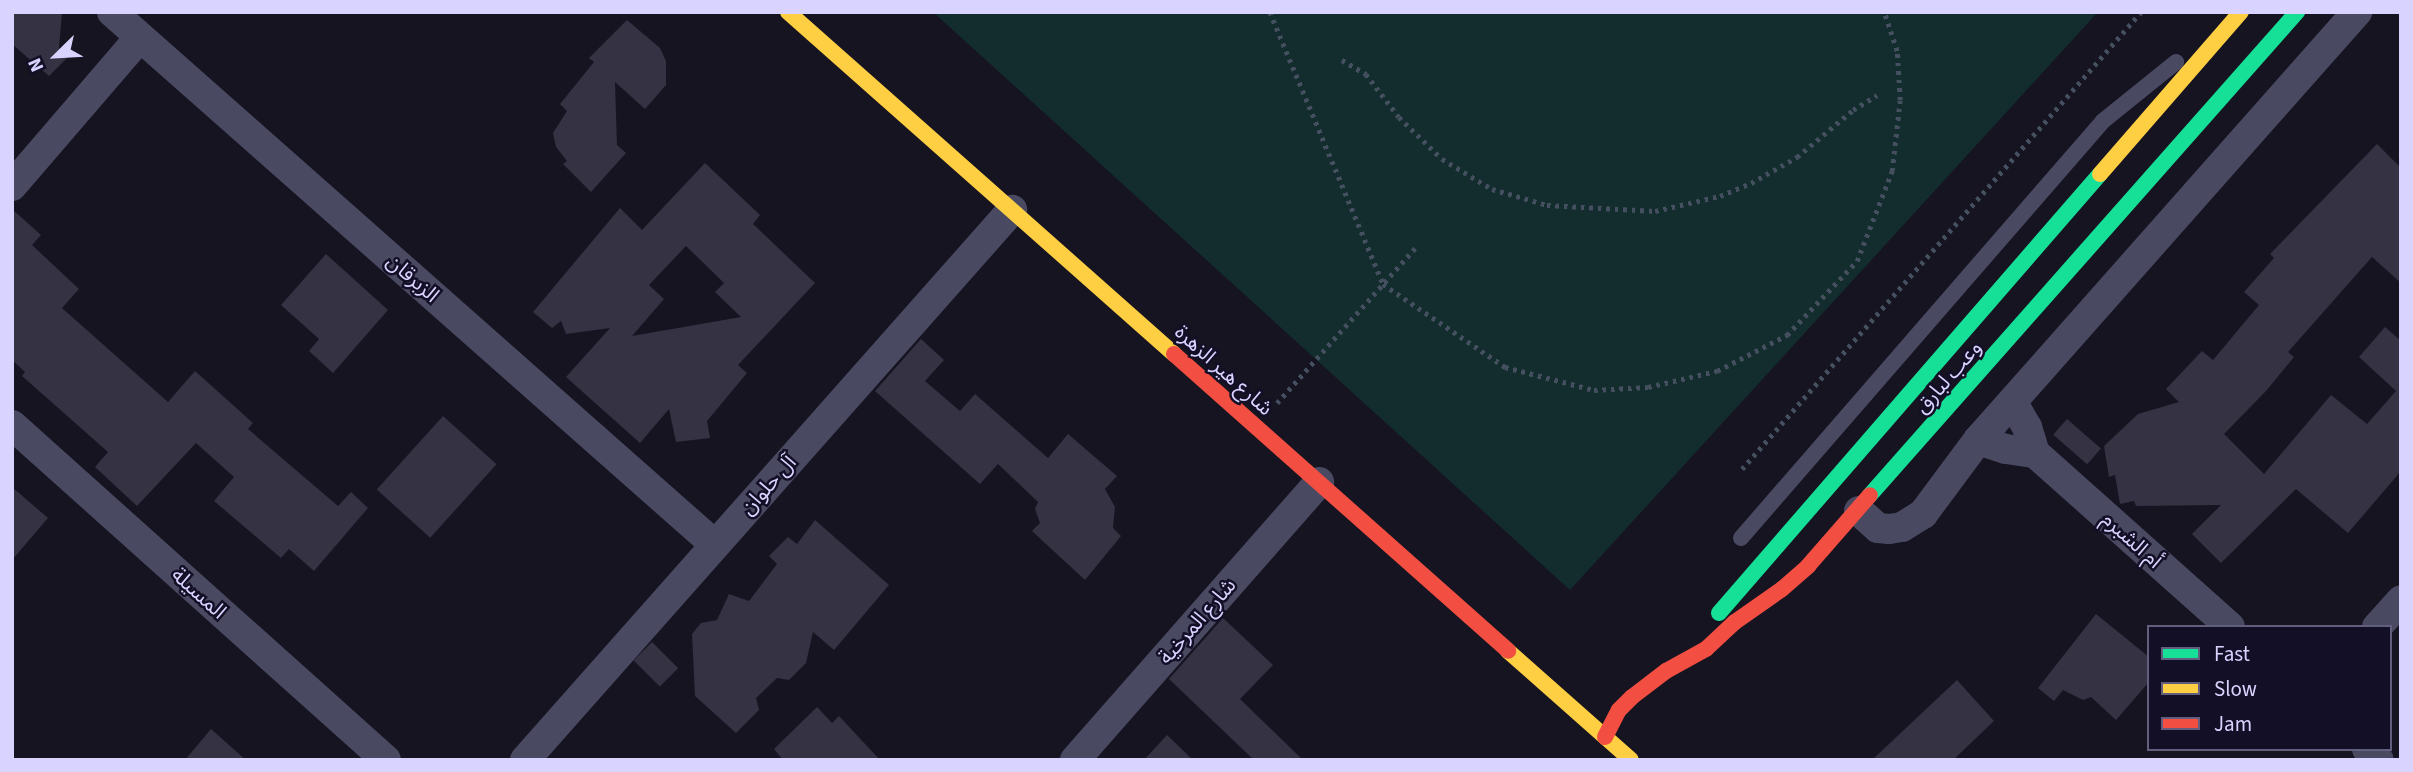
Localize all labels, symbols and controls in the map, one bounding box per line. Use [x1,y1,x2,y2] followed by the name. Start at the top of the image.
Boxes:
[21,21,91,91] north arrow
[21,53,51,76] text: N
[382,248,444,308] street label: الزبرقان
[1170,319,1278,421] street label: شارع هير الزهرة
[1909,335,1987,419] street label: وعب لبارق
[735,450,801,520] street label: آل حلوان
[2097,506,2167,574] street label: أم الشبرم
[166,562,232,624] street label: المسيلة
[1153,573,1241,669] street label: شارع المرخية
[2147,625,2392,751] legend
[2214,639,2250,669] text: Fast
[2214,674,2257,704] text: Slow
[2214,709,2252,739] text: Jam

